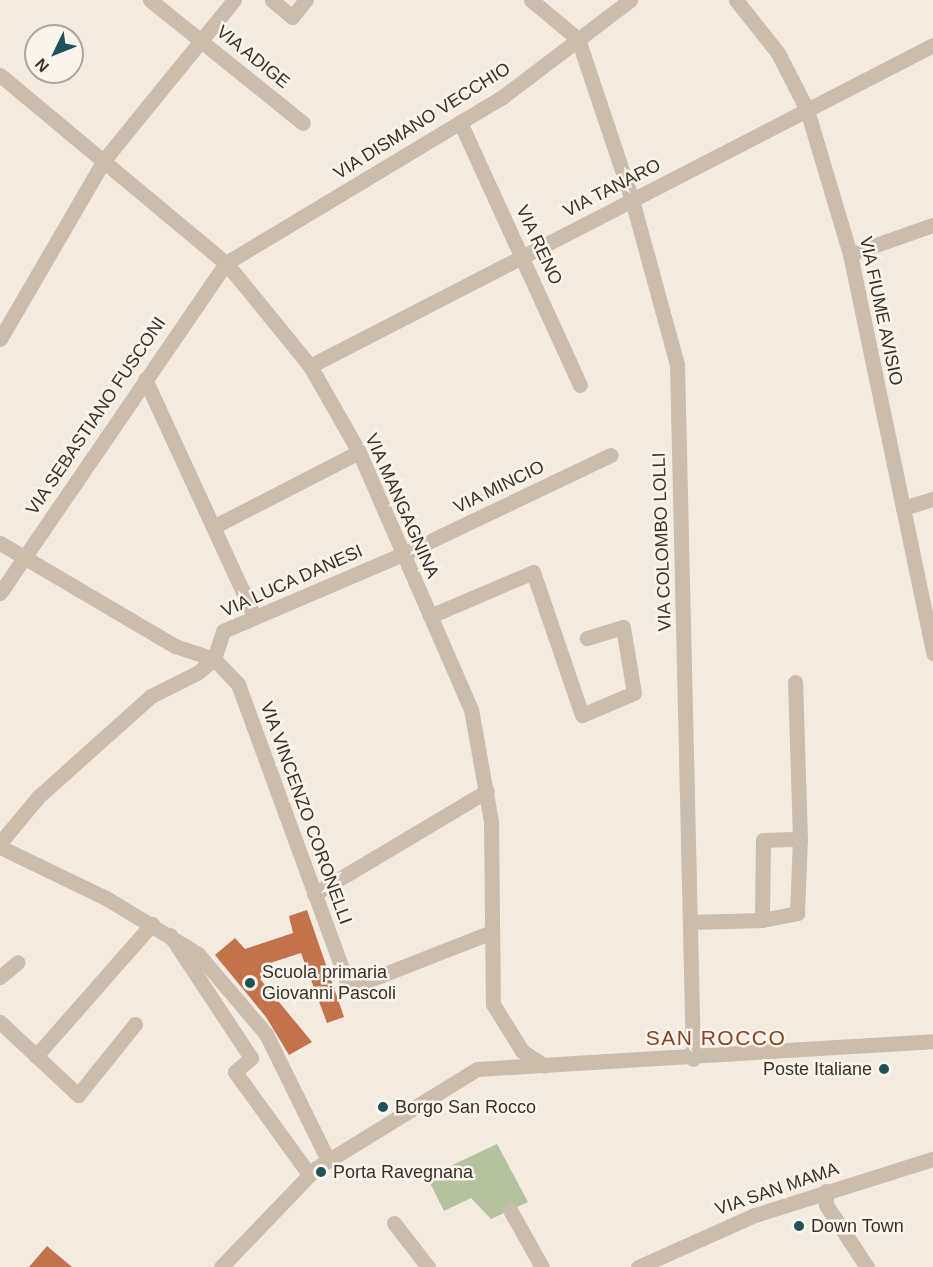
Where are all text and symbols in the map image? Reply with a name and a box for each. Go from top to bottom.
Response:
street label: VIA ADIGE [211,20,295,94]
north arrow [24,24,84,84]
text: N [32,55,52,75]
street label: VIA DISMANO VECCHIO [329,58,515,184]
street label: VIA TANARO [559,154,665,222]
street label: VIA RENO [511,201,567,289]
street label: VIA FIUME AVISIO [854,234,908,388]
street label: VIA SEBASTIANO FUSCONI [21,313,171,519]
street label: VIA MANGAGNINA [360,430,444,582]
street label: VIA COLOMBO LOLLI [648,452,676,632]
street label: VIA MINCIO [450,456,548,518]
street label: VIA LUCA DANESI [217,540,367,622]
street label: VIA VINCENZO CORONELLI [255,698,357,928]
place label: Scuola primaria Giovanni Pascoli [262,962,396,1004]
marker: Scuola primaria Giovanni Pascoli [243,976,257,990]
district label: SAN ROCCO [646,1025,786,1051]
place label: Poste Italiane [763,1058,872,1080]
marker: Poste Italiane [877,1062,891,1076]
place label: Borgo San Rocco [395,1096,536,1118]
marker: Borgo San Rocco [376,1100,390,1114]
street label: VIA SAN MAMA [712,1158,842,1220]
place label: Porta Ravegnana [333,1161,473,1183]
marker: Porta Ravegnana [314,1165,328,1179]
place label: Down Town [811,1215,904,1237]
marker: Down Town [792,1219,806,1233]

